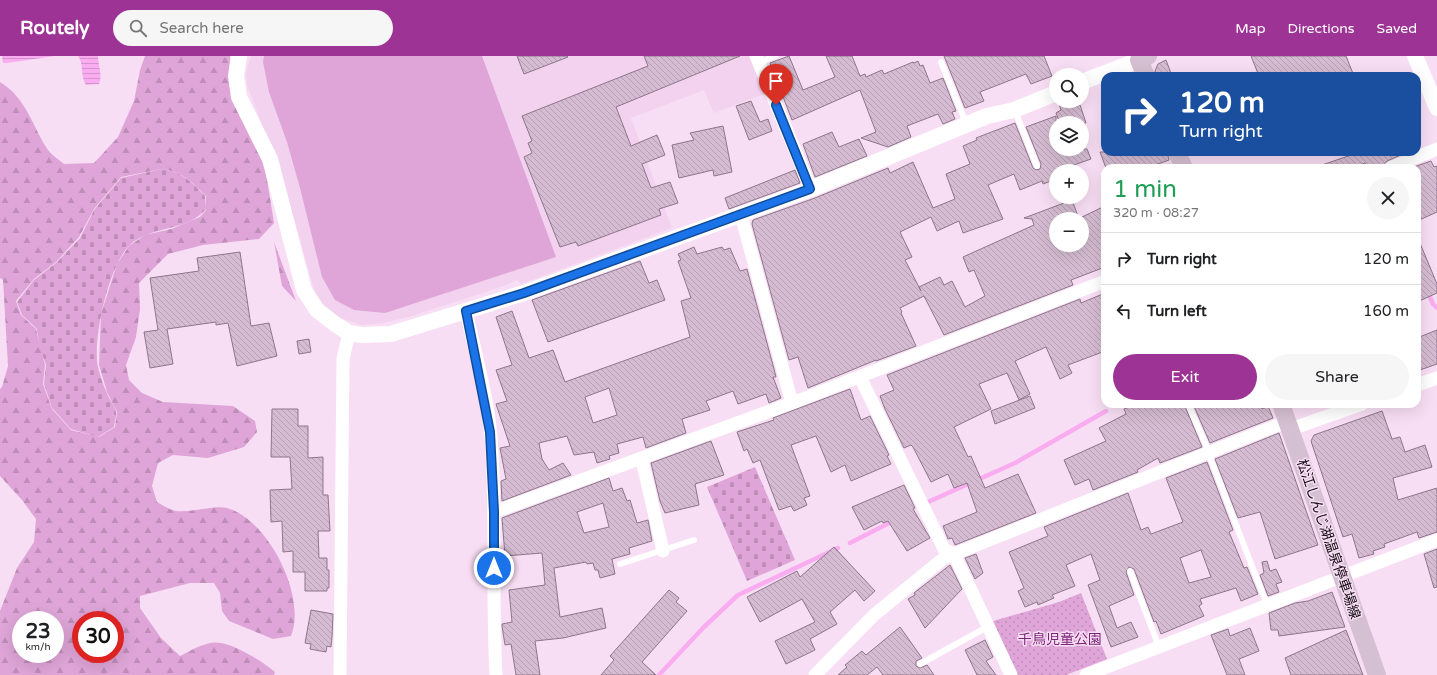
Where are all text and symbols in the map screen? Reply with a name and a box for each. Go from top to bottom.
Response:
search box [113,10,393,46]
text: Routely [20,17,89,39]
icon: search [127,17,149,39]
text: Search here [159,19,244,37]
text: Map [1235,20,1266,37]
text: Directions [1288,20,1355,37]
text: Saved [1377,20,1417,37]
pin [759,64,793,105]
map controls [1049,68,1089,252]
button: search [1049,68,1089,108]
icon: arrive [765,70,787,92]
text: 120 m [1179,86,1265,120]
icon: right [1113,88,1165,140]
button: layers [1049,116,1089,156]
text: Turn right [1179,120,1263,142]
button: + [1049,164,1089,204]
text: 1 min [1113,175,1177,204]
button: close [1367,177,1409,219]
text: 320 m · 08:27 [1113,205,1199,221]
button: − [1049,212,1089,252]
icon: right [1113,248,1135,270]
text: Turn right [1147,250,1217,268]
text: 120 m [1363,250,1409,268]
icon: left [1113,300,1135,322]
text: Turn left [1147,302,1207,320]
text: 160 m [1363,302,1409,320]
button: Exit [1113,354,1257,400]
button: Share [1265,354,1409,400]
street label: 松江しんじ湖温泉停車場線 [1293,457,1364,621]
position arrow [473,547,515,589]
speed limit sign: 30 [72,611,124,663]
text: 23 [25,620,51,644]
park label: 千鳥児童公園 [1018,631,1102,648]
text: km/h [25,641,51,653]

